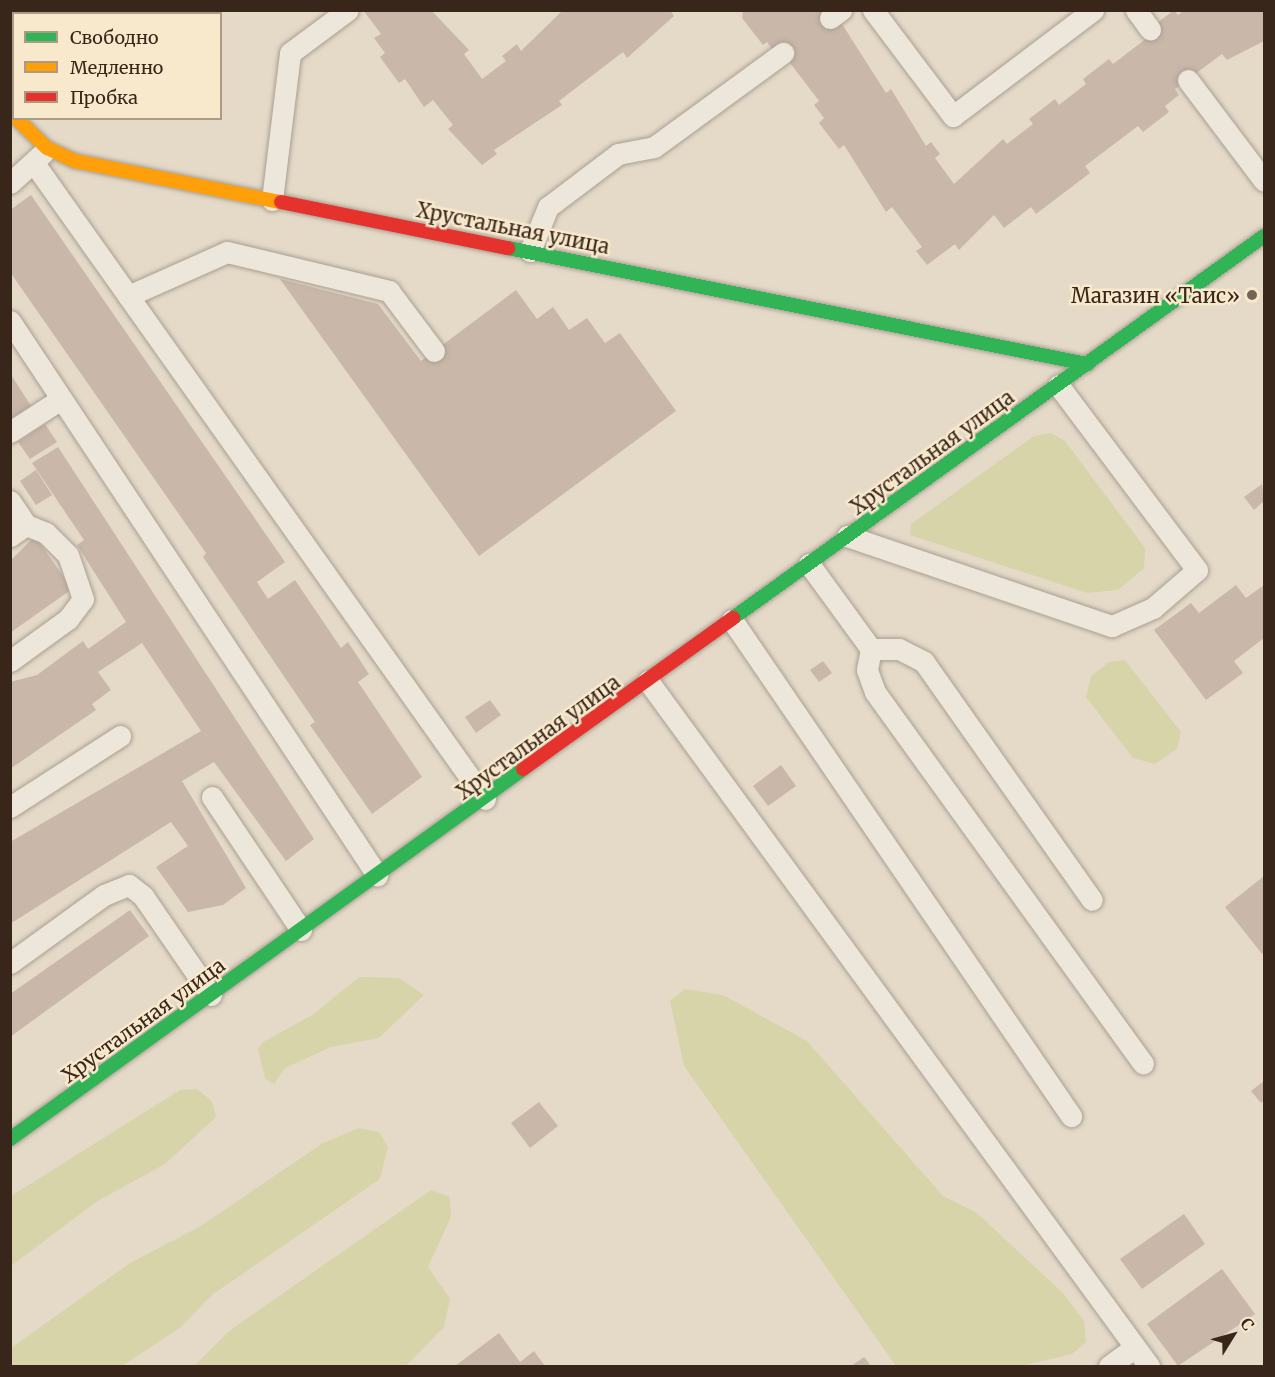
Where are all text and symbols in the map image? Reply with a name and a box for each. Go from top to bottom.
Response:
legend [12,12,222,120]
text: Свободно [70,26,158,49]
text: Медленно [70,56,163,79]
text: Пробка [70,86,138,109]
street label: Хрустальная улица [415,198,611,258]
place label: Магазин «Таис» [1071,283,1240,307]
marker: Магазин «Таис» [1245,288,1259,302]
street label: Хрустальная улица [846,385,1018,519]
street label: Хрустальная улица [452,670,624,804]
street label: Хрустальная улица [57,953,229,1087]
north arrow [1203,1305,1263,1365]
text: С [1236,1314,1259,1334]

